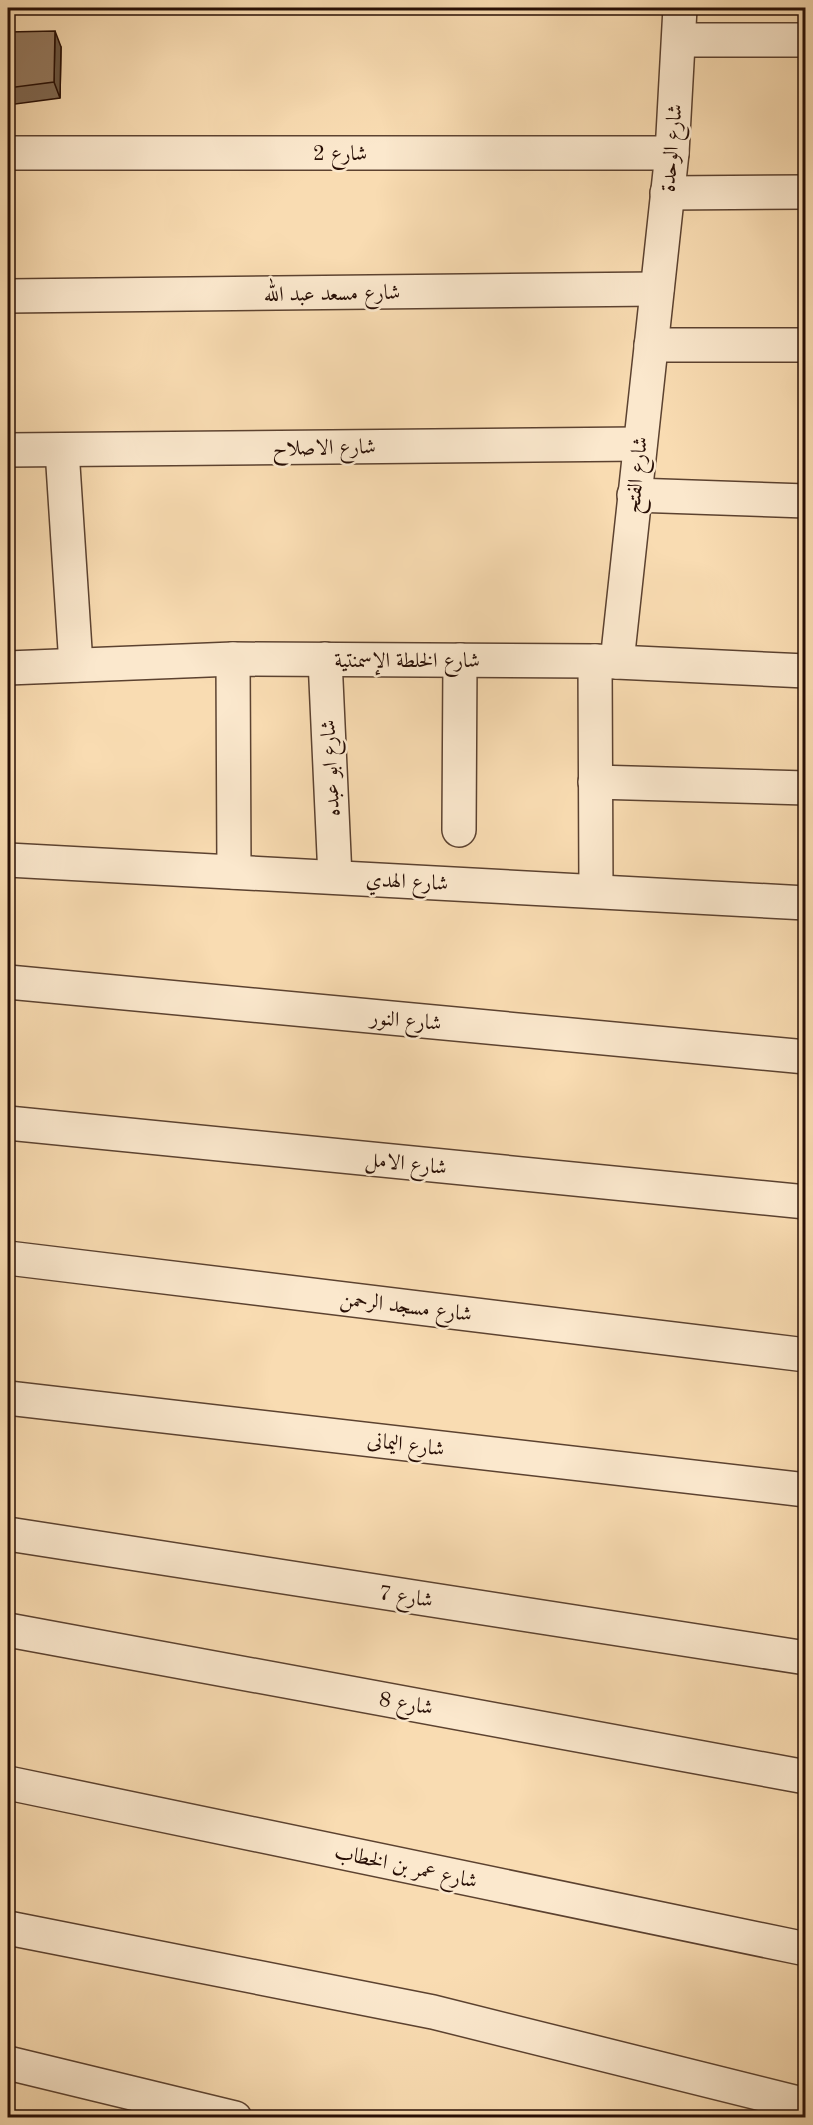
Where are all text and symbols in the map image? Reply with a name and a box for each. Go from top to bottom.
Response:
street label: شارع الوحدة [658,103,693,193]
street label: شارع 2 [313,144,367,171]
street label: شارع مسعد عبد الله [263,275,401,312]
street label: شارع الفتح [623,436,659,515]
street label: شارع الاصلاح [272,437,376,467]
street label: شارع الخلطة الإسمنتية [334,651,480,678]
street label: شارع ابو عبده [318,719,351,817]
street label: شارع الهدي [365,870,449,901]
street label: شارع النور [367,1008,442,1041]
street label: شارع الامل [363,1150,448,1185]
street label: شارع مسجد الرحمن [338,1288,473,1332]
street label: شارع اليمانى [365,1430,446,1467]
street label: شارع 7 [376,1583,434,1618]
street label: شارع 8 [376,1689,434,1725]
street label: شارع عمر بن الخطاب [331,1842,479,1899]

